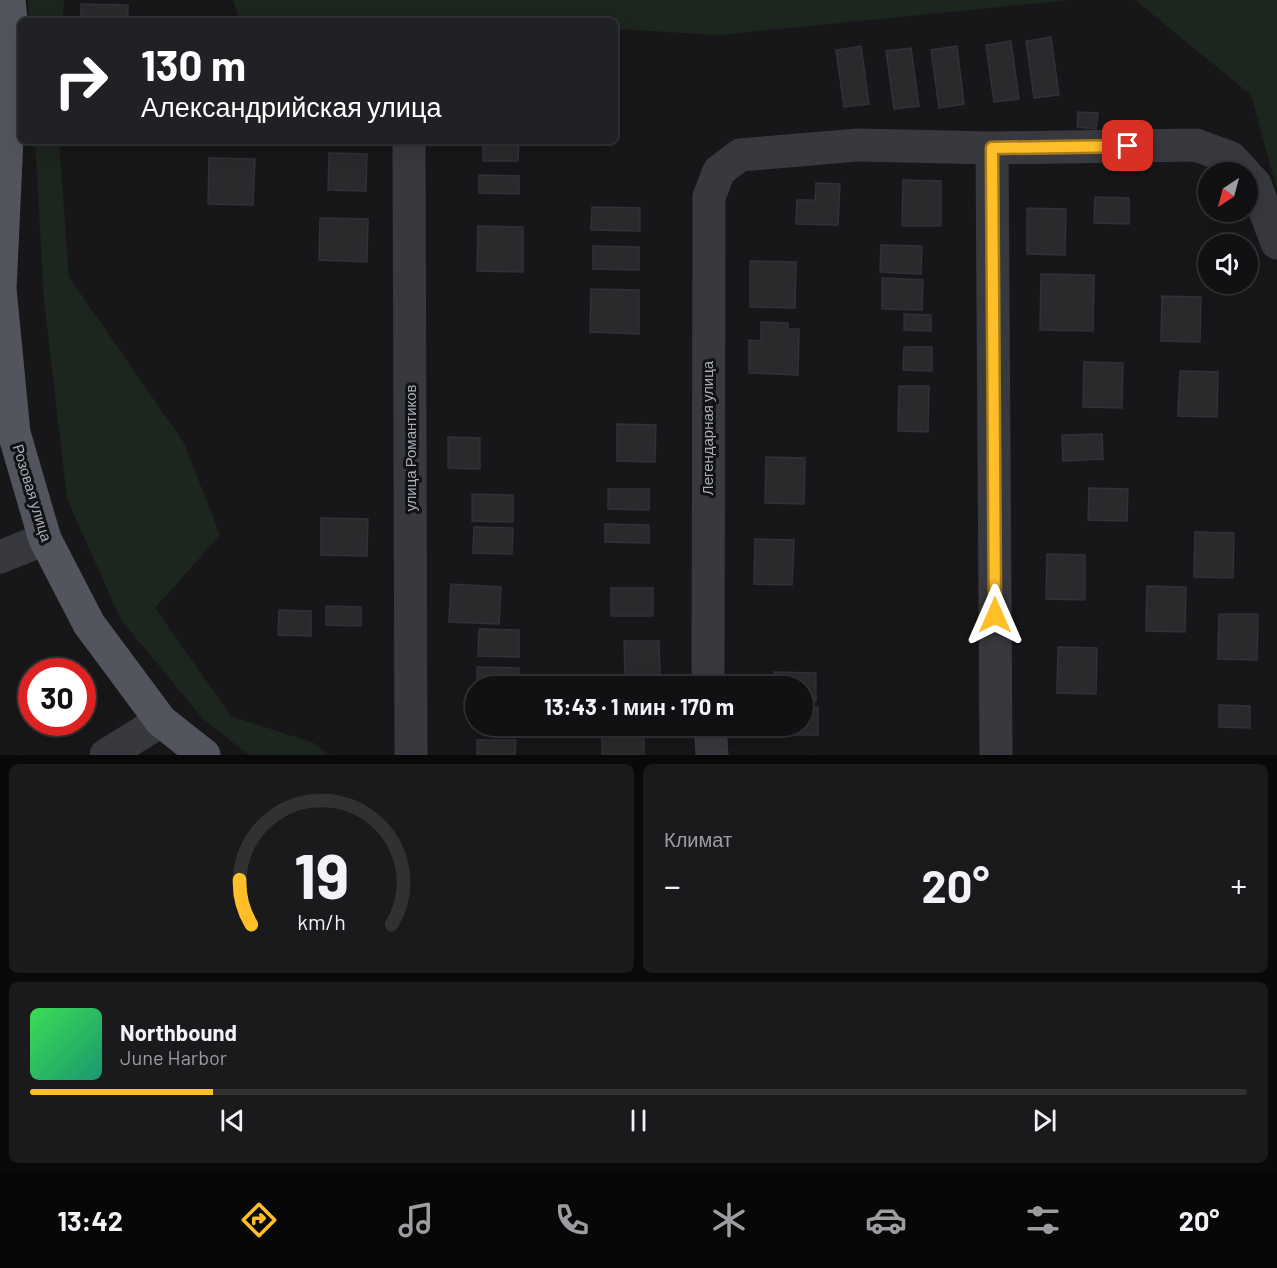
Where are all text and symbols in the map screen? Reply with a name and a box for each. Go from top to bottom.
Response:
text: 130 m [141,39,246,89]
icon: right [42,42,120,120]
text: Александрийская улица [141,90,441,122]
pin [1102,120,1153,171]
icon: arrive [1111,129,1144,162]
north arrow [1198,162,1258,222]
map controls [1198,162,1258,294]
button: sound [1198,234,1258,294]
street label: Легендарная улица [698,360,716,495]
street label: улица Романтиков [401,384,419,512]
street label: Розовая улица [10,442,57,544]
position arrow [963,583,1027,647]
speed limit sign: 30 [18,658,96,736]
text: 13:43 · 1 мин · 170 m [544,693,734,719]
text: Климат [664,827,732,851]
text: 19 [294,837,349,911]
text: 20° [922,858,989,912]
text: − [664,865,681,905]
text: + [1231,865,1247,905]
text: km/h [297,910,346,935]
text: Northbound [120,1019,237,1045]
text: June Harbor [120,1045,227,1069]
icon: previous [216,1104,249,1137]
icon: pause [622,1104,655,1137]
icon: next [1028,1104,1061,1137]
icon: directions [238,1199,280,1241]
icon: music [395,1199,437,1241]
icon: phone [551,1199,593,1241]
icon: climate [708,1199,750,1241]
icon: car [865,1199,907,1241]
icon: filters [1022,1199,1064,1241]
text: 13:42 [57,1204,123,1236]
text: 20° [1179,1204,1220,1236]

